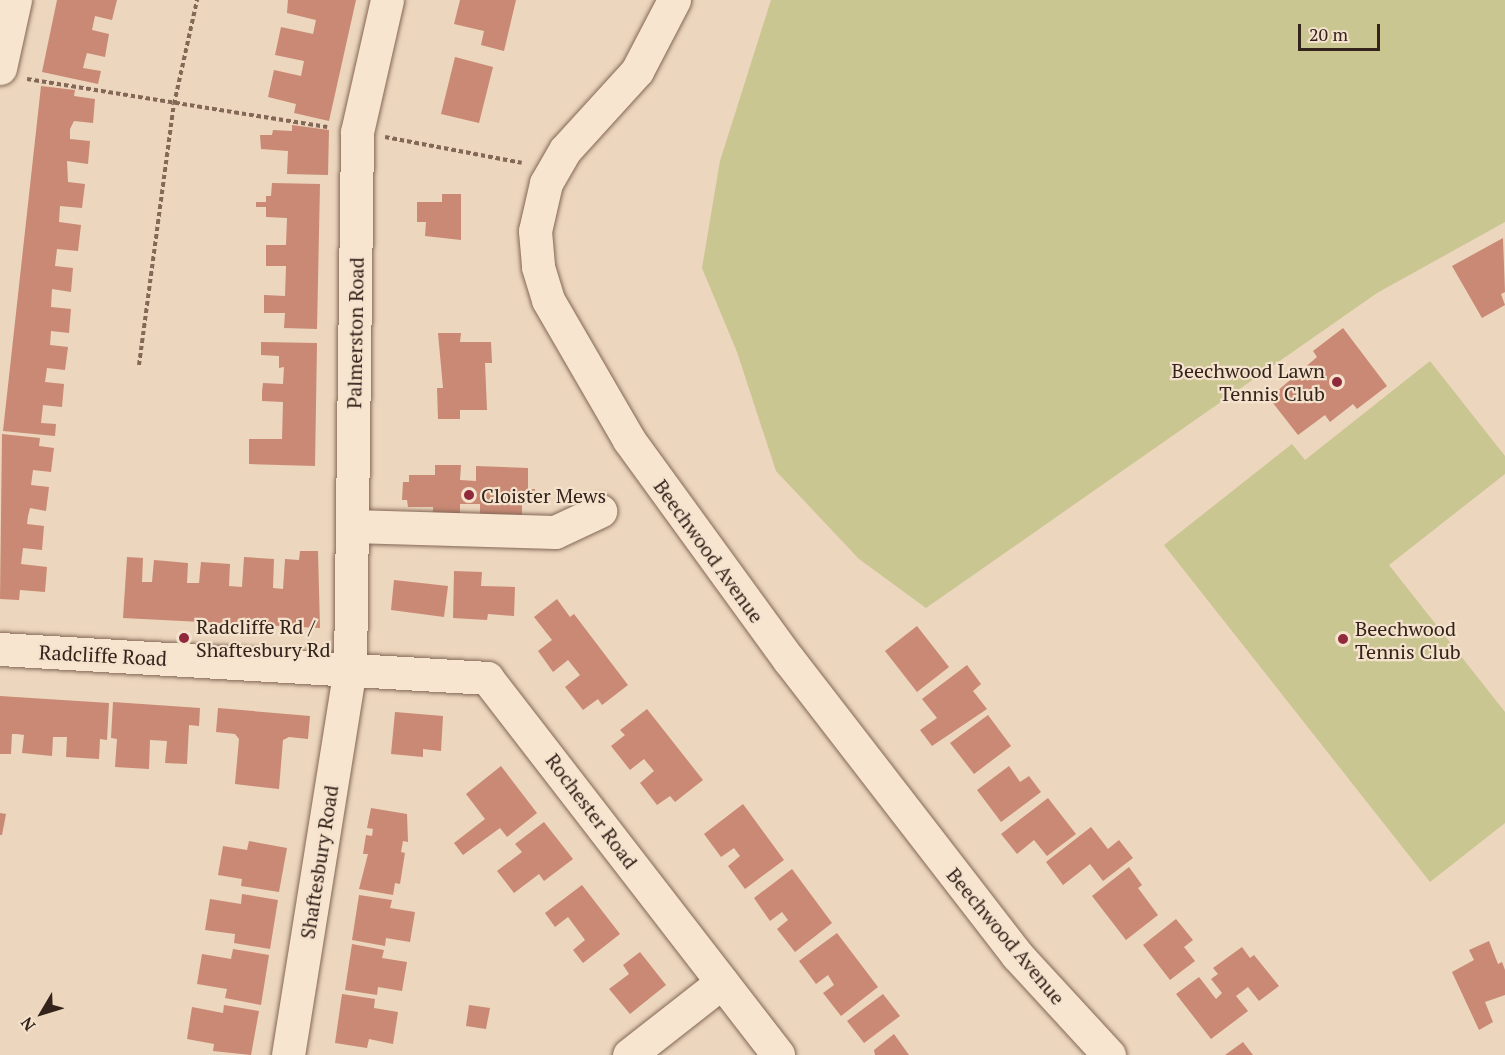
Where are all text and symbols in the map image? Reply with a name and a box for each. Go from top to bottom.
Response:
scale bar [1301,12,1384,50]
text: 20 m [1309,22,1348,46]
street label: Palmerston Road [342,257,368,409]
place label: Beechwood Lawn Tennis Club [1172,358,1325,405]
marker: Beechwood Lawn Tennis Club [1330,375,1344,389]
street label: Beechwood Avenue [649,475,769,627]
place label: Cloister Mews [481,483,606,507]
marker: Cloister Mews [462,488,476,502]
place label: Radcliffe Rd / Shaftesbury Rd [196,614,331,661]
place label: Beechwood Tennis Club [1355,616,1461,663]
marker: Radcliffe Rd / Shaftesbury Rd [177,631,191,645]
marker: Beechwood Tennis Club [1336,632,1350,646]
street label: Radcliffe Road [38,640,168,670]
street label: Rochester Road [541,749,643,873]
street label: Shaftesbury Road [295,783,343,941]
street label: Beechwood Avenue [942,863,1070,1009]
north arrow [12,983,72,1043]
text: N [15,1013,40,1036]

